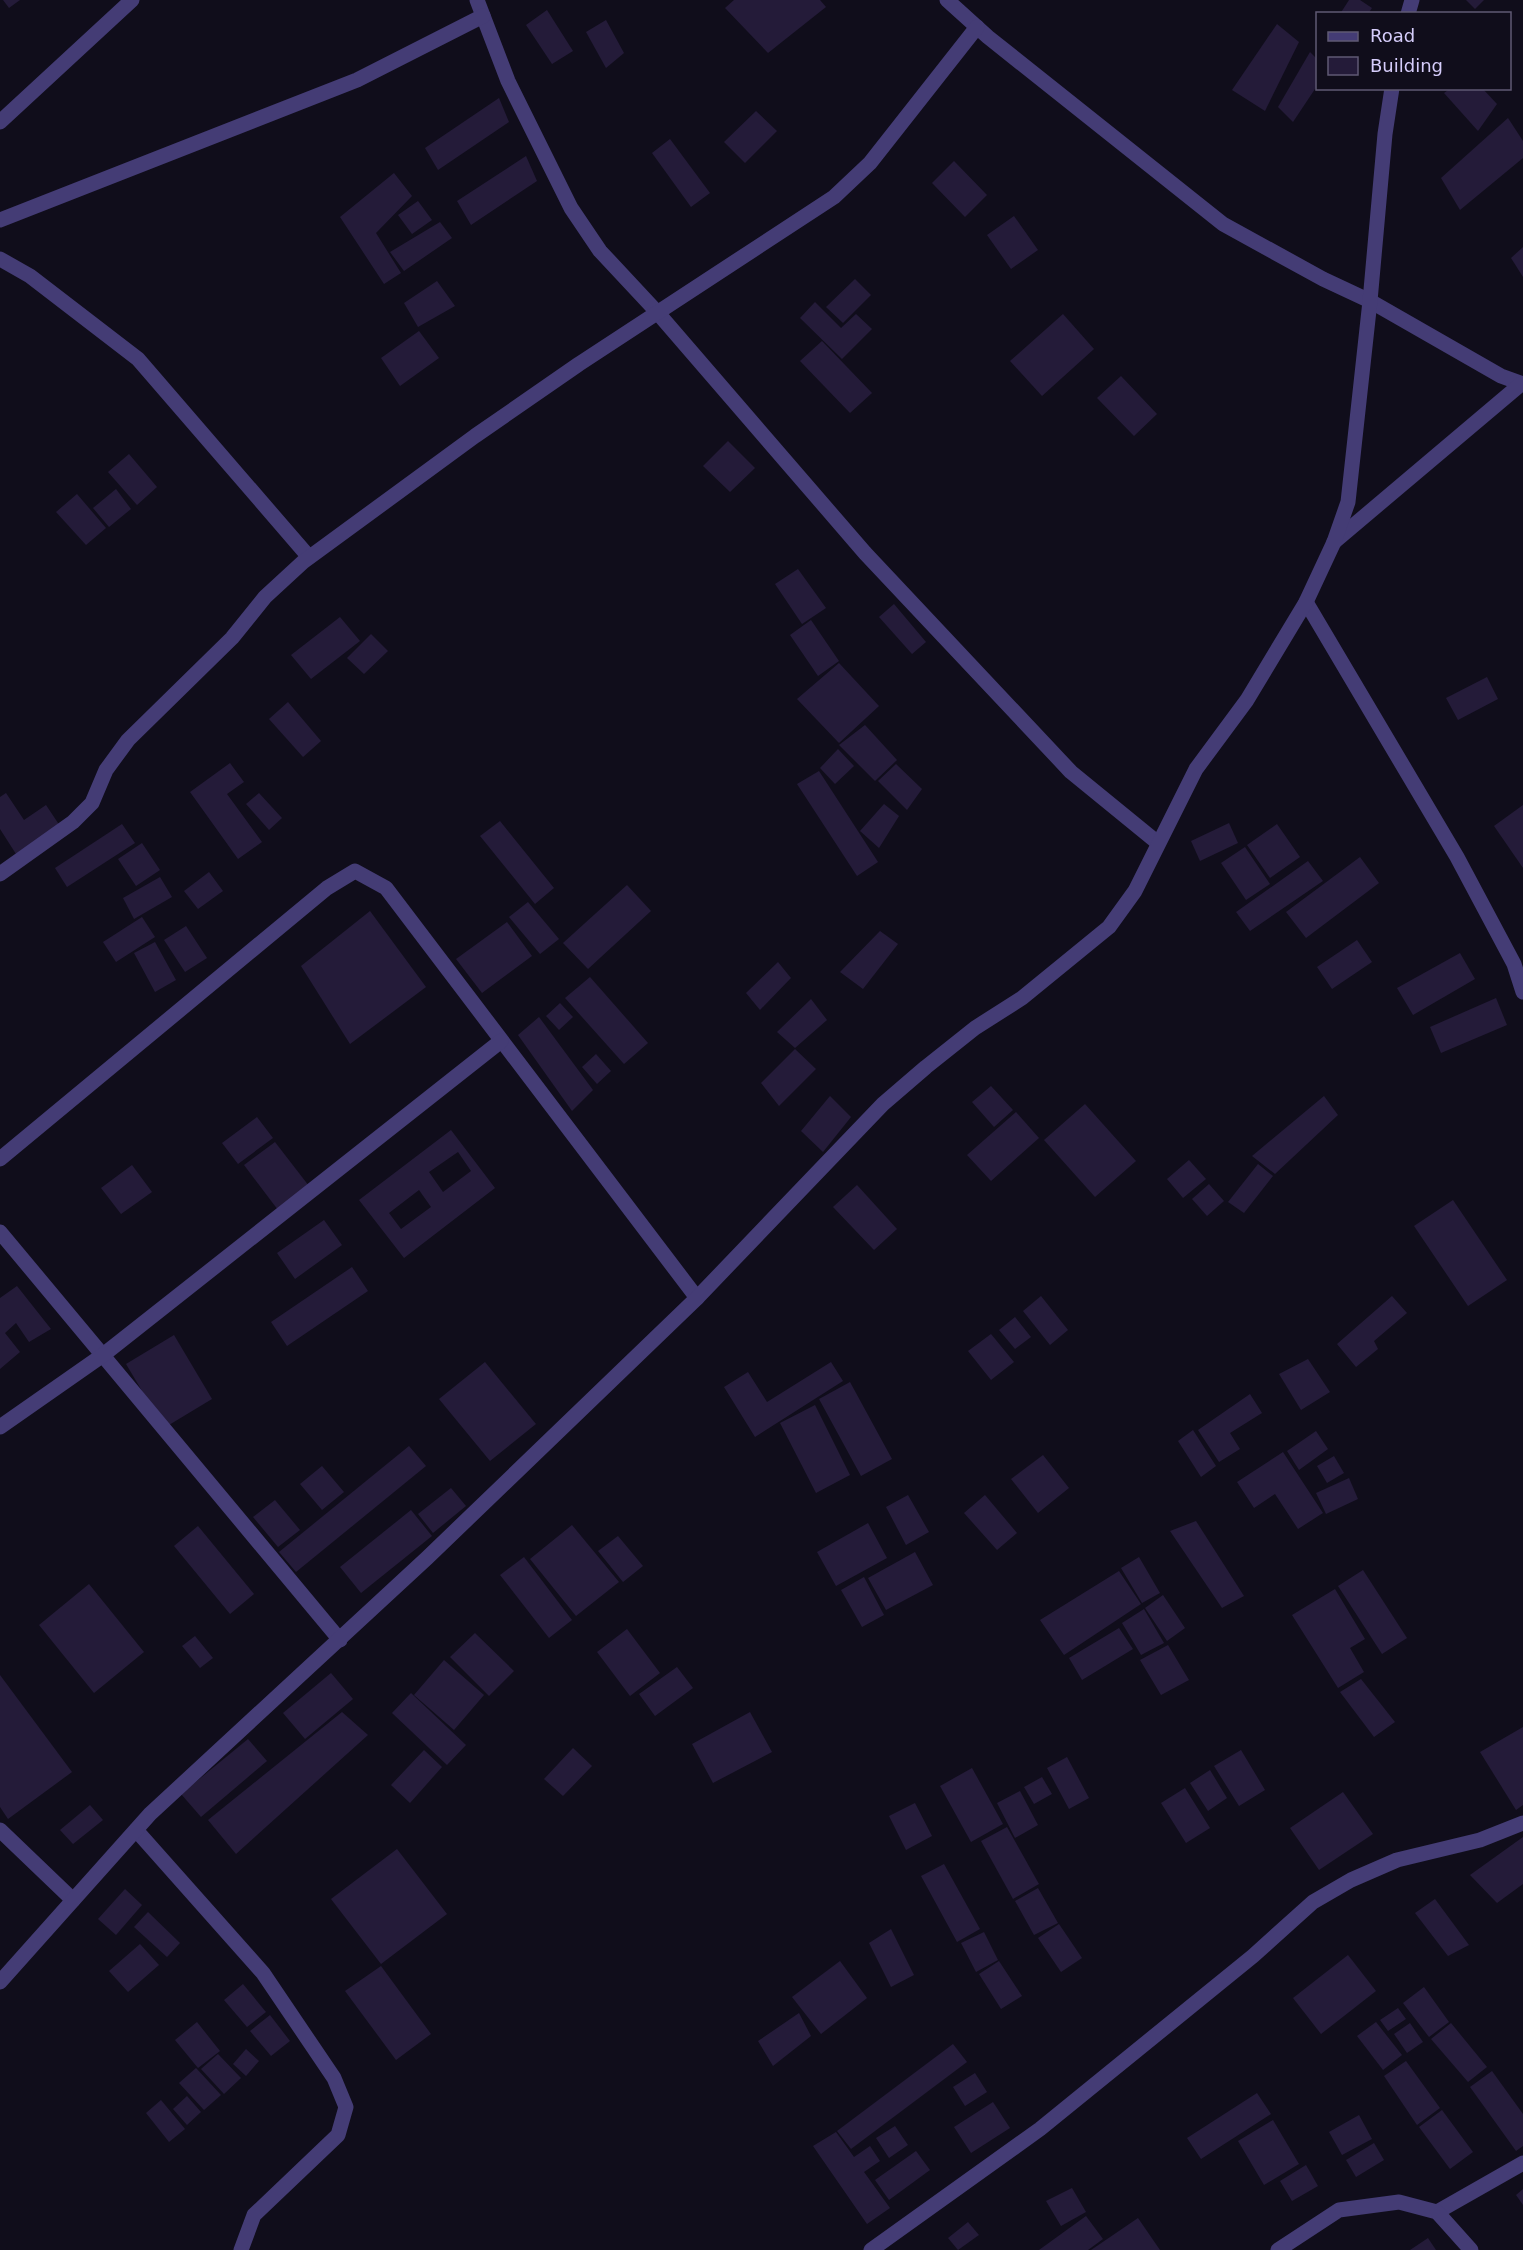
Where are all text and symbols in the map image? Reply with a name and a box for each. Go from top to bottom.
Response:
legend [1316,12,1511,90]
text: Road [1370,25,1415,46]
text: Building [1370,55,1443,76]

